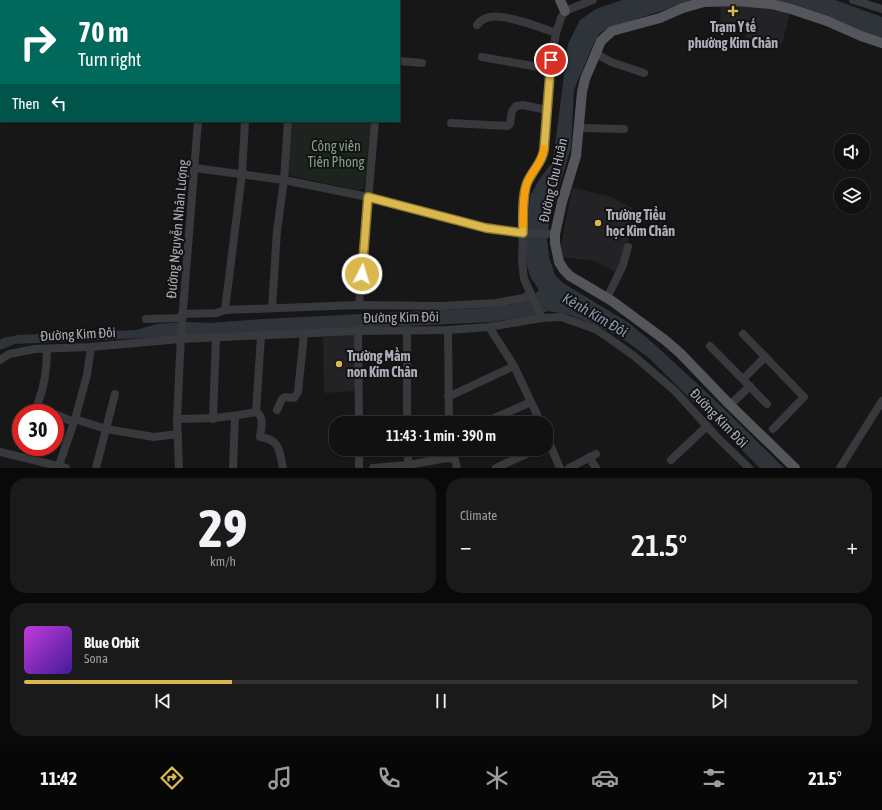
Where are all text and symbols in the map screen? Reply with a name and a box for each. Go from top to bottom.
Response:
marker: Trạm Y tế phường Kim Chân [727,5,739,17]
icon: right [12,16,64,68]
text: 70 m [78,16,128,48]
place label: Trạm Y tế phường Kim Chân [688,18,778,51]
pin [534,43,568,77]
text: Turn right [78,49,141,70]
icon: arrive [540,49,562,71]
icon: left [48,92,70,114]
text: Then [12,95,40,112]
map controls [834,134,870,214]
button: sound [834,134,870,170]
street label: Đường Chu Huân [536,136,570,224]
park label: Công viên Tiên Phong [307,138,365,170]
street label: Đường Nguyễn Nhân Lượng [163,159,191,299]
button: layers [834,178,870,214]
place label: Trường Tiểu học Kim Chân [606,206,675,239]
marker: Trường Tiểu học Kim Chân [593,218,603,228]
position arrow [341,253,383,295]
water label: Kênh Kim Đôi [560,289,631,340]
street label: Đường Kim Đôi [363,308,439,326]
street label: Đường Kim Đôi [40,324,116,344]
place label: Trường Mầm non Kim Chân [347,347,418,380]
marker: Trường Mầm non Kim Chân [334,359,344,369]
street label: Đường Kim Đôi [687,385,751,451]
speed limit sign: 30 [12,404,64,456]
text: 11:43 · 1 min · 390 m [386,427,496,444]
text: 29 [199,498,247,558]
text: Climate [460,508,497,523]
text: 21.5° [631,528,687,562]
text: − [460,533,471,559]
text: + [847,533,858,559]
text: km/h [210,554,236,569]
text: Blue Orbit [84,634,139,651]
text: Sona [84,651,108,666]
icon: previous [152,690,174,712]
icon: pause [430,690,452,712]
icon: next [708,690,730,712]
icon: directions [158,764,186,792]
icon: music [266,764,294,792]
icon: phone [375,764,403,792]
icon: climate [483,764,511,792]
icon: car [591,764,619,792]
icon: filters [700,764,728,792]
text: 11:42 [40,768,77,789]
text: 21.5° [808,768,842,789]

